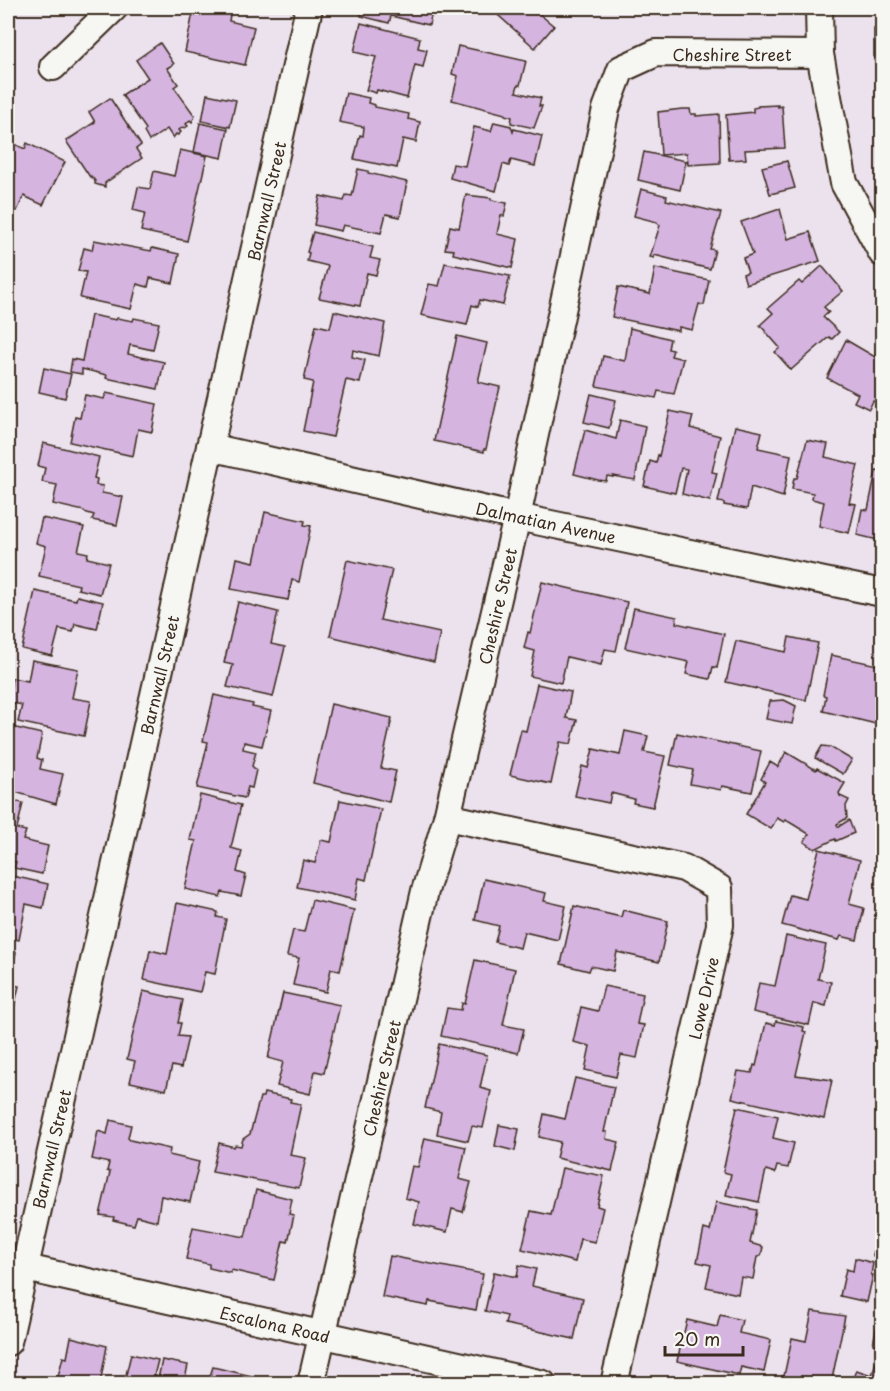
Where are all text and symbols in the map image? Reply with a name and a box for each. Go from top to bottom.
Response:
street label: Cheshire Street [673,42,792,66]
street label: Barnwall Street [241,139,291,263]
street label: Dalmatian Avenue [474,495,618,549]
street label: Cheshire Street [472,545,522,667]
street label: Barnwall Street [134,613,184,737]
street label: Lowe Drive [682,954,724,1042]
street label: Cheshire Street [356,1017,406,1139]
street label: Barnwall Street [26,1087,76,1211]
street label: Escalona Road [218,1300,332,1348]
scale bar [665,1319,743,1357]
text: 20 m [674,1325,720,1352]

